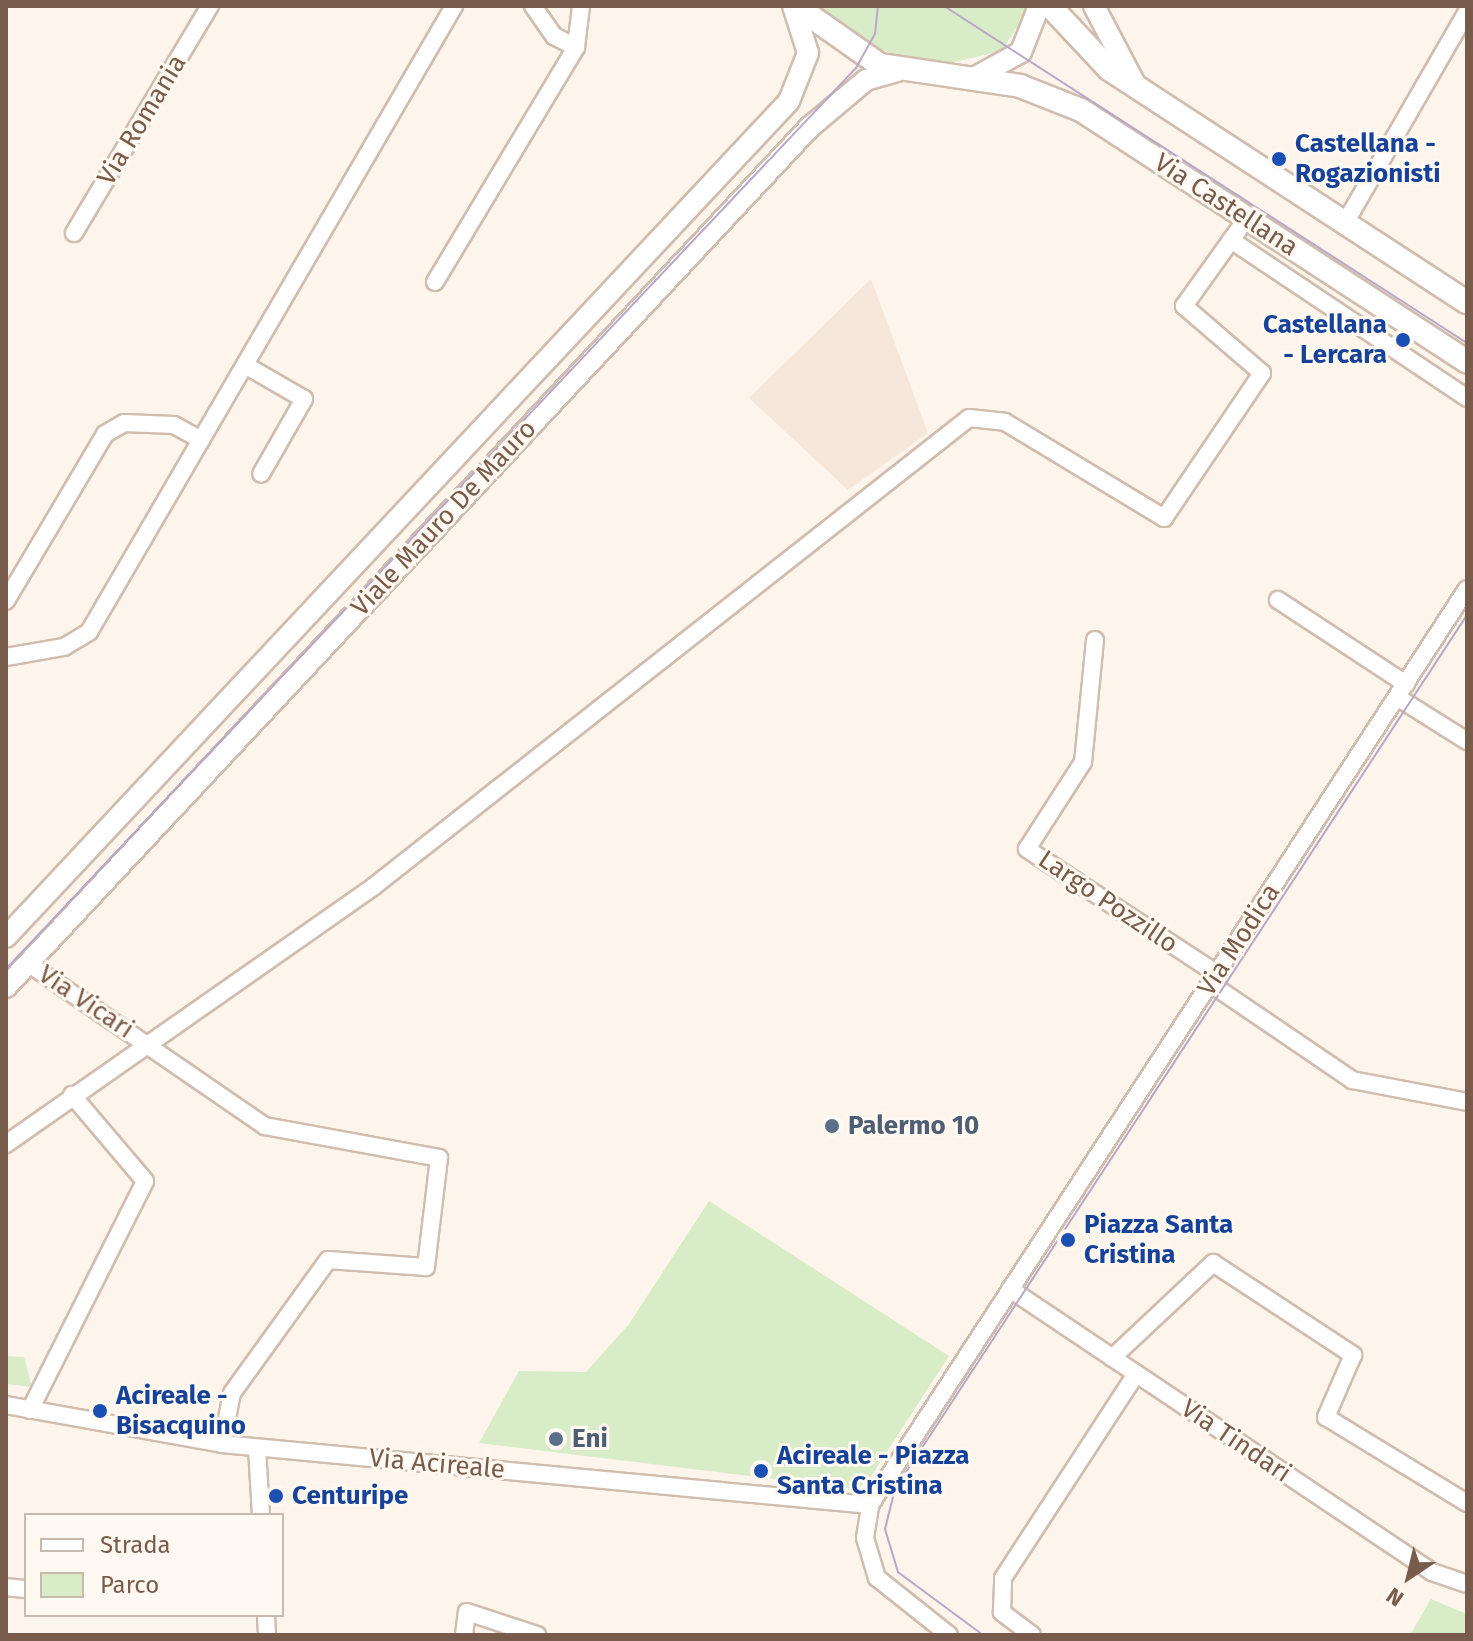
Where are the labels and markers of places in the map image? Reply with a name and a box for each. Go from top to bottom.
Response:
place label: Castellana - Rogazionisti [1295,128,1441,190]
marker: Castellana - Rogazionisti [1270,150,1288,168]
place label: Castellana - Lercara [1263,309,1387,370]
marker: Castellana - Lercara [1394,331,1412,349]
place label: Palermo 10 [848,1110,979,1142]
marker: Palermo 10 [823,1117,841,1135]
place label: Piazza Santa Cristina [1084,1209,1233,1270]
marker: Piazza Santa Cristina [1059,1231,1077,1249]
place label: Acireale - Bisacquino [116,1380,246,1442]
marker: Acireale - Bisacquino [91,1402,109,1420]
place label: Eni [572,1423,608,1455]
marker: Eni [547,1430,565,1448]
place label: Acireale - Piazza Santa Cristina [777,1440,970,1502]
marker: Acireale - Piazza Santa Cristina [752,1462,770,1480]
place label: Centuripe [292,1480,408,1512]
marker: Centuripe [267,1487,285,1505]

